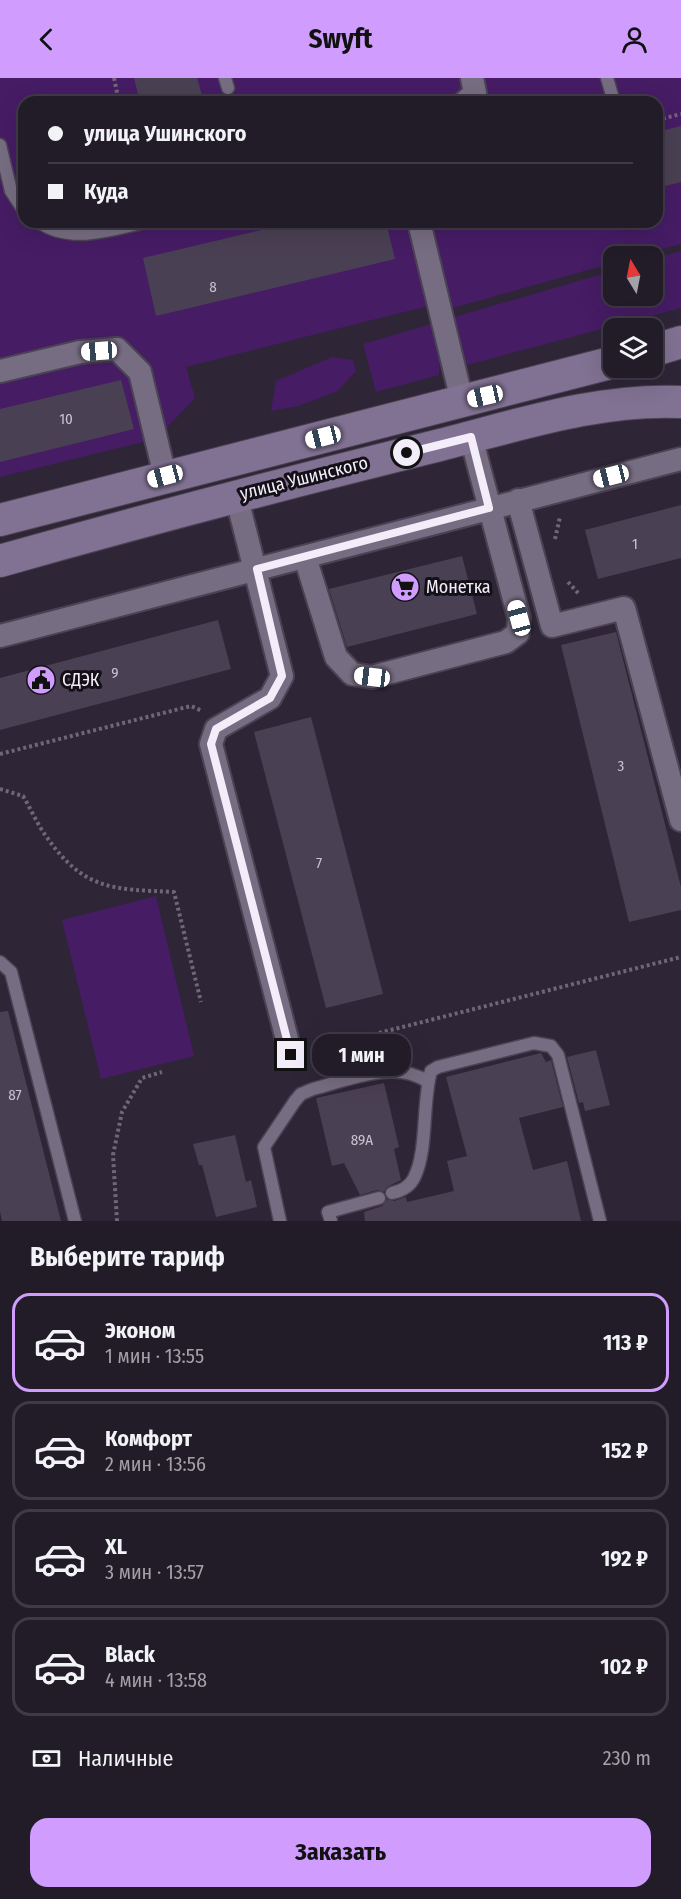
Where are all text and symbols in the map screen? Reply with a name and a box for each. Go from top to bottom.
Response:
icon: back [30,23,63,56]
text: Swyft [309,23,372,55]
icon: person [618,23,651,56]
text: улица Ушинского [84,120,246,147]
text: Куда [84,178,128,205]
north arrow [603,246,663,306]
map controls [603,246,663,378]
house number: 8 [209,278,217,296]
button: layers [603,318,663,378]
car [80,341,118,361]
car [465,383,505,409]
house number: 10 [59,410,73,428]
car [303,424,343,450]
route start [393,439,420,466]
street label: улица Ушинского [238,451,370,505]
car [145,463,185,489]
car [591,463,631,489]
house number: 1 [632,535,638,553]
supermarket icon: Монетка [389,571,421,603]
place label: Монетка [426,576,491,598]
car [506,598,532,638]
public building icon: СДЭК [25,664,57,696]
house number: 9 [111,664,119,682]
car [353,666,391,688]
place label: СДЭК [62,669,100,691]
house number: 3 [618,757,625,775]
house number: 7 [316,854,322,872]
callout: 1 мин [312,1034,411,1076]
route end [277,1041,304,1068]
text: 1 мин [338,1043,385,1067]
house number: 87 [8,1086,22,1104]
house number: 89А [351,1131,373,1149]
text: Выберите тариф [30,1241,225,1273]
icon: car [33,1316,87,1370]
text: Эконом [105,1317,175,1344]
text: 113 ₽ [603,1329,648,1356]
text: 1 мин · 13:55 [105,1344,204,1368]
icon: car [33,1424,87,1478]
text: Комфорт [105,1425,192,1452]
text: 152 ₽ [601,1437,648,1464]
text: 2 мин · 13:56 [105,1452,206,1476]
icon: car [33,1532,87,1586]
text: XL [105,1533,127,1560]
text: 192 ₽ [601,1545,648,1572]
text: 3 мин · 13:57 [105,1560,204,1584]
icon: car [33,1640,87,1694]
text: Black [105,1641,155,1668]
text: 102 ₽ [600,1653,648,1680]
text: 4 мин · 13:58 [105,1668,207,1692]
icon: cash [30,1742,63,1775]
text: Наличные [78,1745,173,1772]
text: 230 m [603,1746,651,1770]
button: Заказать [30,1818,651,1887]

